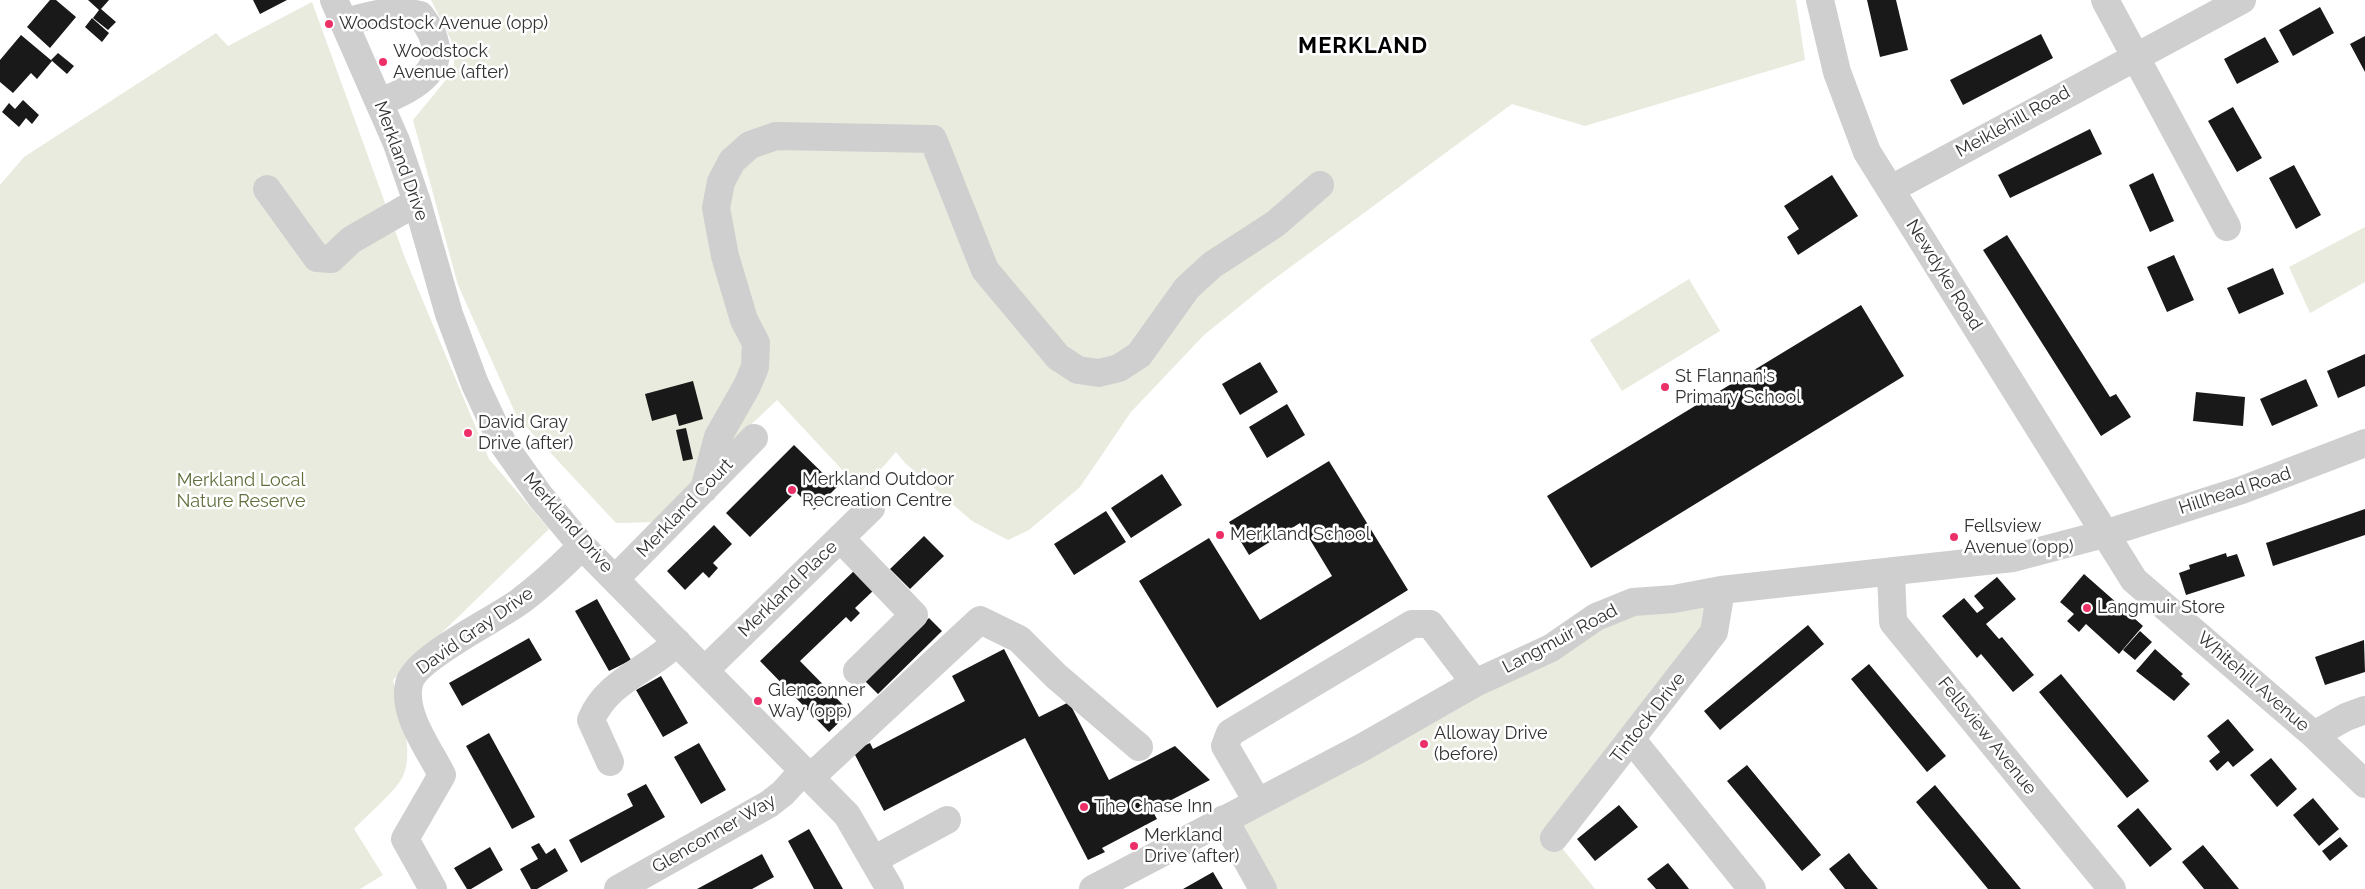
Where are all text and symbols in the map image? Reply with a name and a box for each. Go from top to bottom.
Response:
place label: Woodstock Avenue (opp) [339,13,548,35]
marker: Woodstock Avenue (opp) [323,18,335,30]
district label: MERKLAND [1297,33,1429,59]
place label: Woodstock Avenue (after) [393,41,509,84]
marker: Woodstock Avenue (after) [377,56,389,68]
street label: Meiklehill Road [1952,82,2074,162]
street label: Merkland Drive [369,98,433,224]
street label: Newdyke Road [1901,216,1987,334]
place label: St Flannan's Primary School [1675,366,1801,408]
marker: St Flannan's Primary School [1659,381,1671,393]
place label: David Gray Drive (after) [478,412,573,454]
marker: David Gray Drive (after) [462,427,474,439]
street label: Merkland Court [632,454,738,562]
street label: Hillhead Road [2176,463,2294,519]
street label: Merkland Drive [519,468,617,578]
place label: Merkland Outdoor Recreation Centre [802,469,954,512]
park label: Merkland Local Nature Reserve [177,470,305,512]
marker: Merkland Outdoor Recreation Centre [786,484,798,496]
place label: Fellsview Avenue (opp) [1964,516,2074,558]
place label: Merkland School [1230,524,1371,546]
marker: Merkland School [1214,529,1226,541]
marker: Fellsview Avenue (opp) [1948,531,1960,543]
street label: Merkland Place [734,536,842,642]
street label: David Gray Drive [412,583,538,679]
place label: Langmuir Store [2097,597,2225,619]
street label: Langmuir Road [1499,600,1621,678]
marker: Langmuir Store [2081,602,2093,614]
street label: Whitehill Avenue [2192,627,2314,737]
street label: Tintock Drive [1606,668,1690,768]
street label: Fellsview Avenue [1933,673,2041,799]
place label: Glenconner Way (opp) [768,680,865,722]
marker: Glenconner Way (opp) [752,695,764,707]
place label: Alloway Drive (before) [1434,723,1548,766]
marker: Alloway Drive (before) [1418,738,1430,750]
street label: Glenconner Way [648,790,780,878]
place label: The Chase Inn [1094,796,1213,818]
marker: The Chase Inn [1078,801,1090,813]
place label: Merkland Drive (after) [1144,825,1239,868]
marker: Merkland Drive (after) [1128,840,1140,852]

